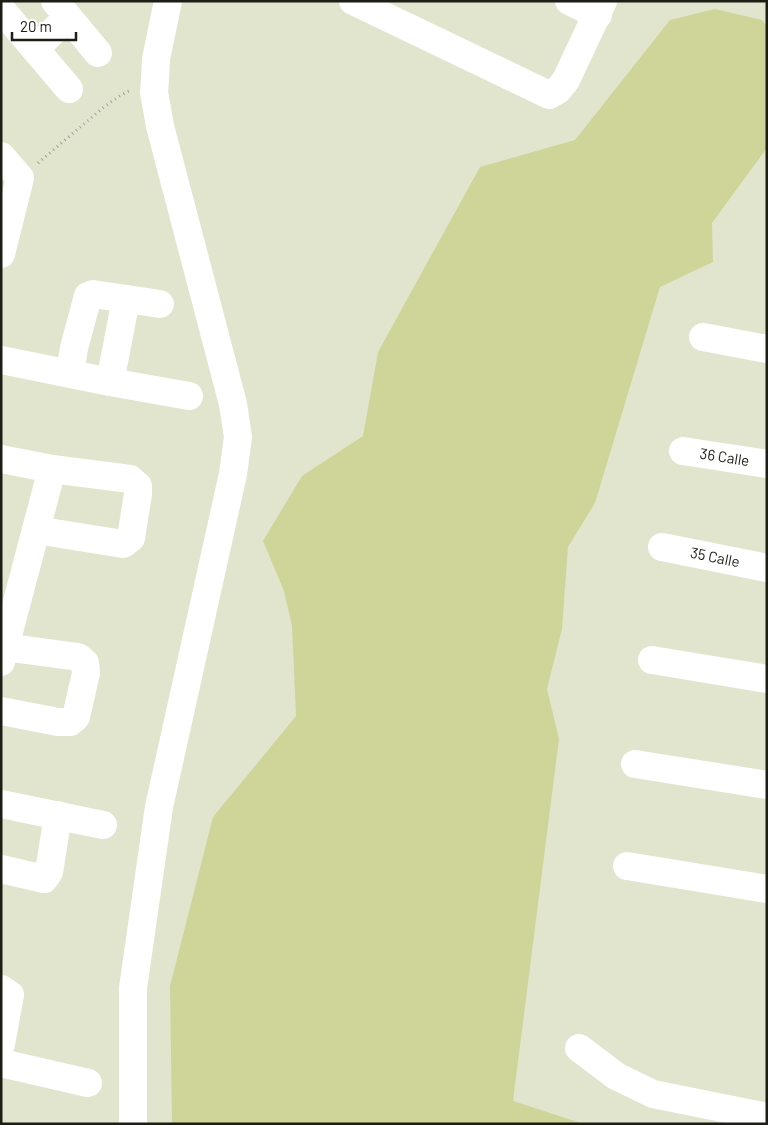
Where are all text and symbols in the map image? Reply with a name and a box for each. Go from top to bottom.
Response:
scale bar [12,10,76,42]
text: 20 m [20,17,52,35]
street label: 36 Calle [699,444,751,469]
street label: 35 Calle [689,543,741,570]

